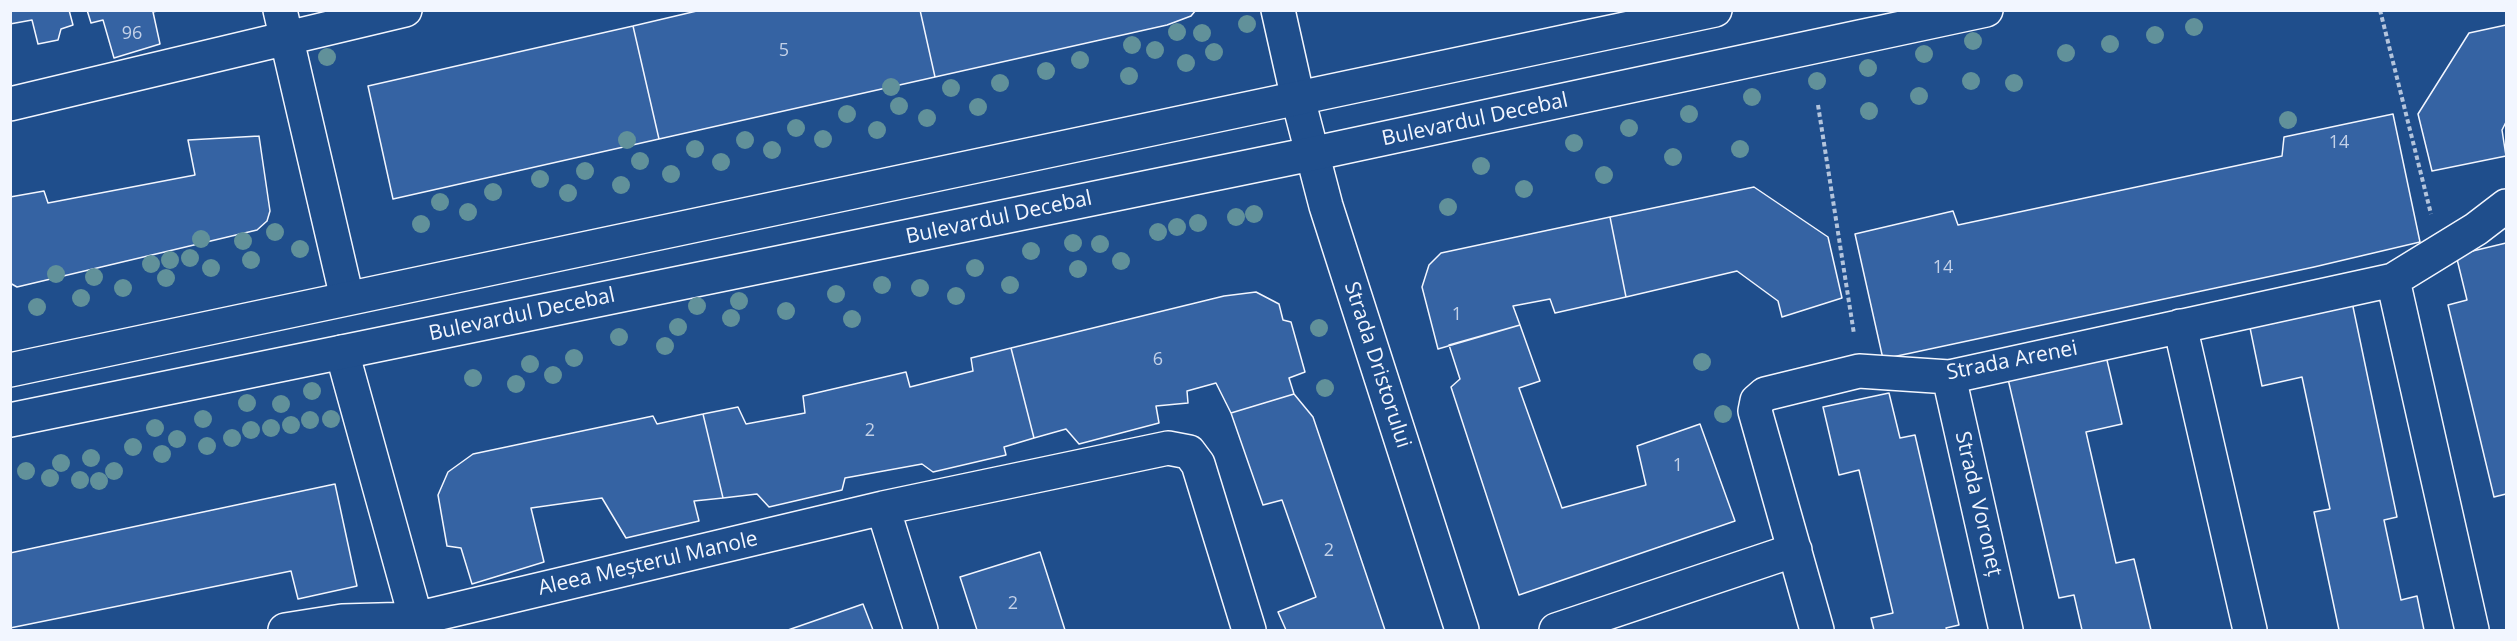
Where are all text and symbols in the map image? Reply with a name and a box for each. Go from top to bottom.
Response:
house number: 96 [122,23,142,45]
house number: 5 [779,40,789,62]
street label: Bulevardul Decebal [1380,88,1570,152]
house number: 14 [2329,132,2349,154]
street label: Bulevardul Decebal [904,186,1094,250]
house number: 14 [1933,257,1953,279]
street label: Strada Dristorului [1338,279,1416,451]
street label: Bulevardul Decebal [427,283,617,347]
house number: 1 [1452,304,1462,326]
street label: Strada Arenei [1944,336,2080,386]
house number: 6 [1153,349,1163,371]
house number: 2 [865,420,875,442]
street label: Strada Voroneț [1949,429,2007,579]
house number: 1 [1673,455,1683,477]
street label: Aleea Meșterul Manole [536,526,760,602]
house number: 2 [1324,540,1334,562]
house number: 2 [1008,593,1018,615]

